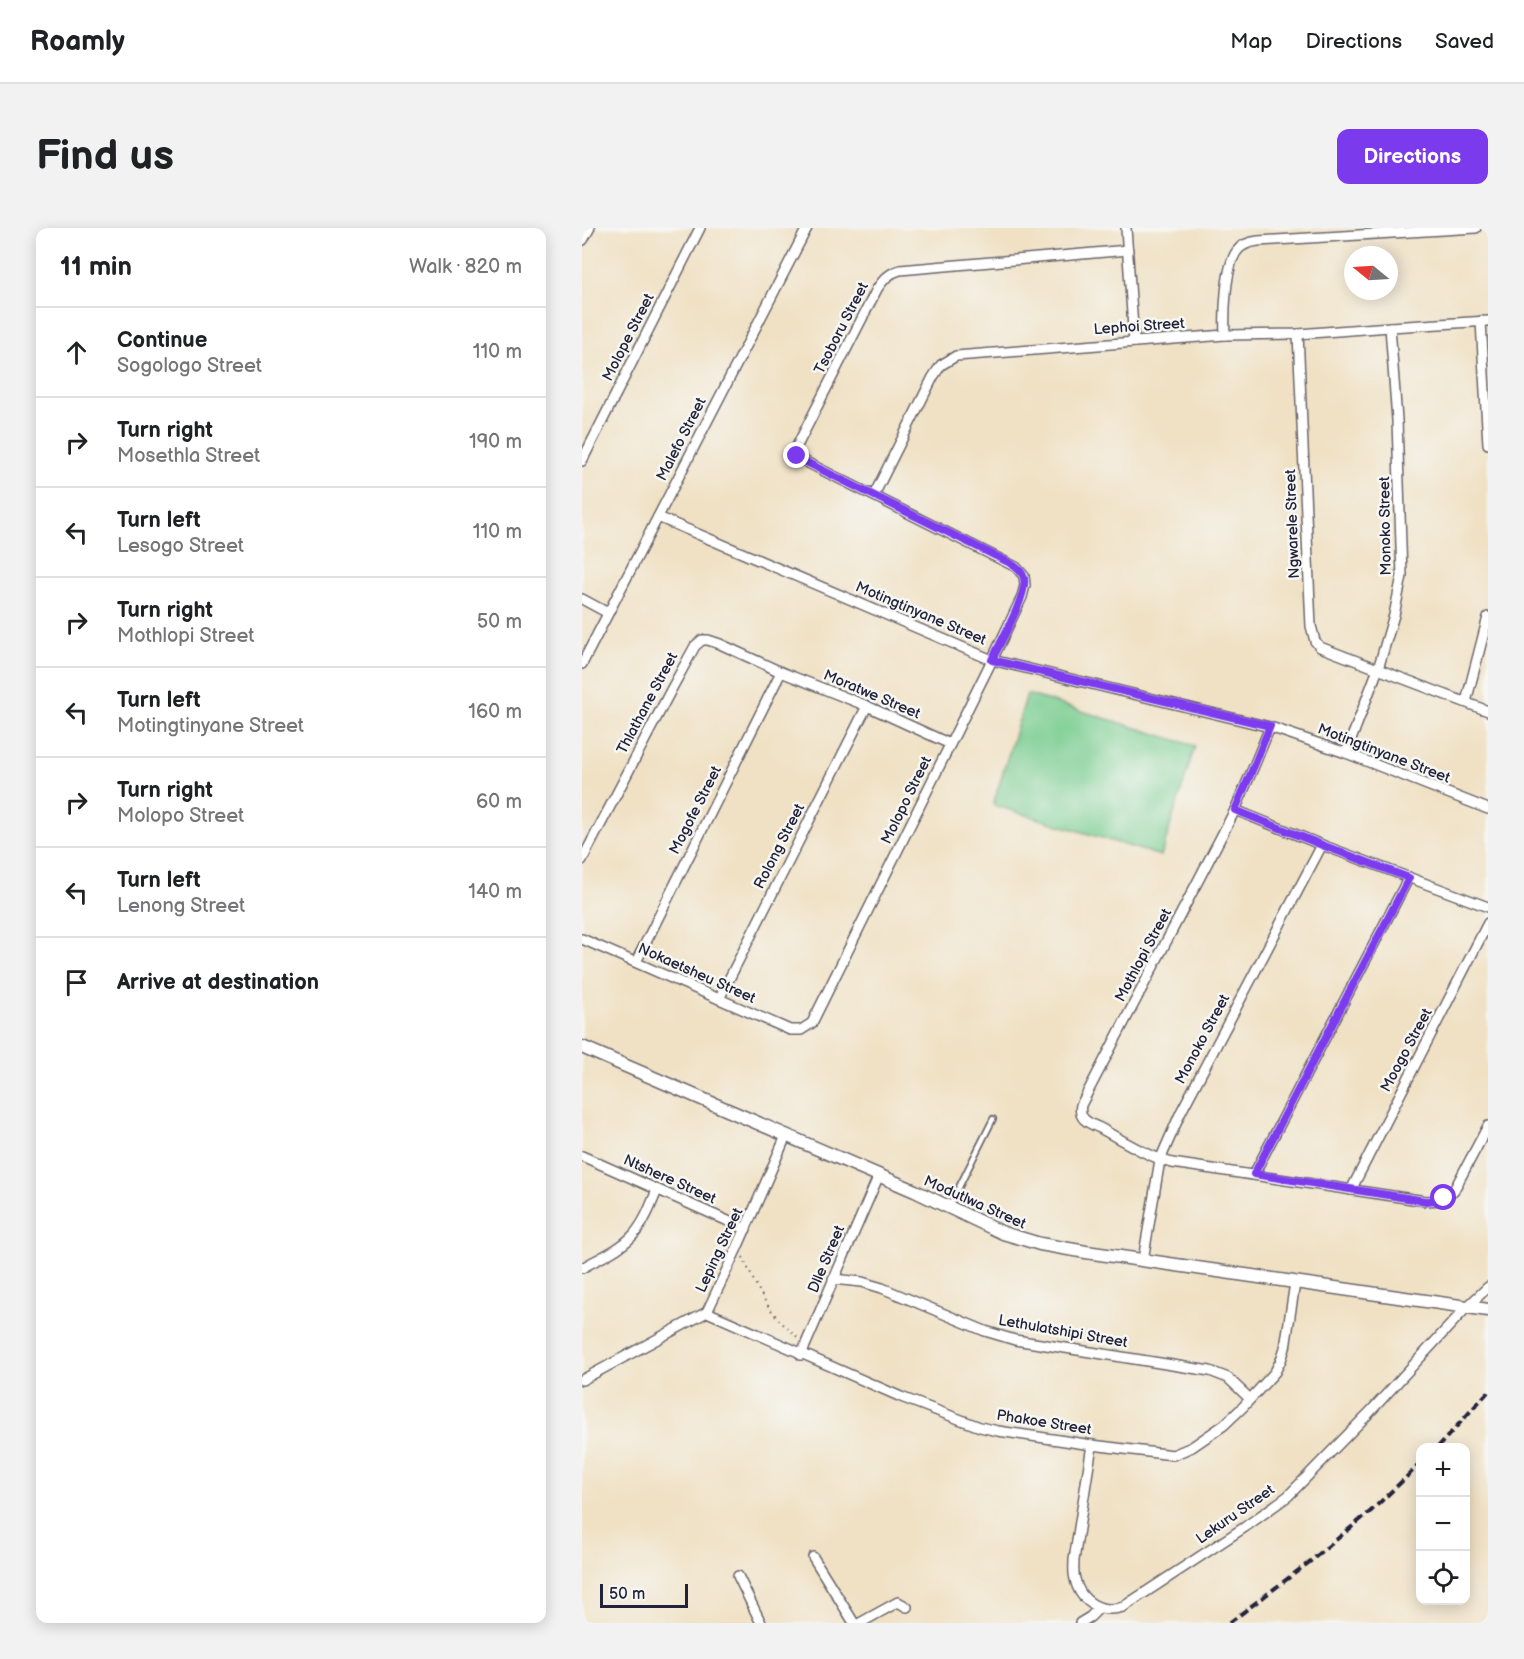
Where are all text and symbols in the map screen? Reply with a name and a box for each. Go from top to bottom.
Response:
text: Roamly [30,25,125,58]
text: Map [1230,29,1273,54]
text: Directions [1306,29,1402,54]
text: Saved [1435,29,1494,54]
button: Directions [1337,129,1488,184]
text: Find us [36,131,174,182]
north arrow [1344,246,1398,300]
text: 11 min [60,252,132,283]
text: Walk · 820 m [409,255,522,279]
street label: Tsoboru Street [810,279,873,377]
street label: Molope Street [598,290,659,384]
street label: Lephoi Street [1093,314,1185,339]
text: Continue [117,327,207,354]
icon: ahead [60,336,93,369]
text: 110 m [473,340,522,364]
text: Sogologo Street [117,354,262,378]
street label: Malefo Street [652,394,711,484]
text: Turn right [117,417,213,444]
icon: right [60,426,93,459]
text: 190 m [469,430,522,454]
route end [783,442,809,468]
text: Mosethla Street [117,444,260,468]
street label: Ngwarele Street [1281,469,1304,579]
street label: Monoko Street [1375,476,1396,576]
text: Turn left [117,507,201,534]
icon: left [60,516,93,549]
text: 110 m [473,520,522,544]
text: Lesogo Street [117,534,244,558]
street label: Motingtinyane Street [853,577,989,650]
text: Turn right [117,597,213,624]
icon: right [60,606,93,639]
text: 50 m [477,610,522,634]
text: Mothlopi Street [117,624,254,648]
street label: Thlathane Street [613,649,682,757]
street label: Moratwe Street [820,665,923,724]
text: Turn left [117,687,201,714]
icon: left [60,696,93,729]
text: 160 m [468,700,522,724]
text: Motingtinyane Street [117,714,304,738]
street label: Motingtinyane Street [1315,719,1453,788]
street label: Molopo Street [877,753,936,847]
street label: Mogofe Street [665,763,726,858]
text: Turn right [117,777,213,804]
icon: right [60,786,93,819]
text: 60 m [476,790,522,814]
street label: Rolong Street [750,800,809,892]
text: Molopo Street [117,804,244,828]
text: Turn left [117,867,201,894]
icon: left [60,876,93,909]
text: 140 m [468,880,522,904]
text: Lenong Street [117,894,245,918]
street label: Mothlopi Street [1111,905,1176,1005]
street label: Nokaetsheu Street [635,939,759,1008]
icon: arrive [60,966,93,999]
text: Arrive at destination [117,969,319,996]
street label: Monoko Street [1171,991,1234,1087]
street label: Moogo Street [1376,1005,1437,1095]
street label: Ntshere Street [621,1151,719,1208]
street label: Modutlwa Street [921,1171,1029,1234]
route start [1430,1184,1456,1210]
street label: Leping Street [692,1204,748,1296]
street label: Dlle Street [804,1222,849,1296]
street label: Lethulatshipi Street [997,1311,1129,1352]
street label: Phakoe Street [995,1406,1093,1439]
map controls [1416,1443,1470,1605]
button: + [1416,1443,1470,1497]
street label: Lekuru Street [1192,1480,1278,1548]
button: − [1416,1497,1470,1551]
button: locate [1416,1551,1470,1605]
scale bar [600,1581,688,1608]
text: 50 m [609,1585,645,1604]

